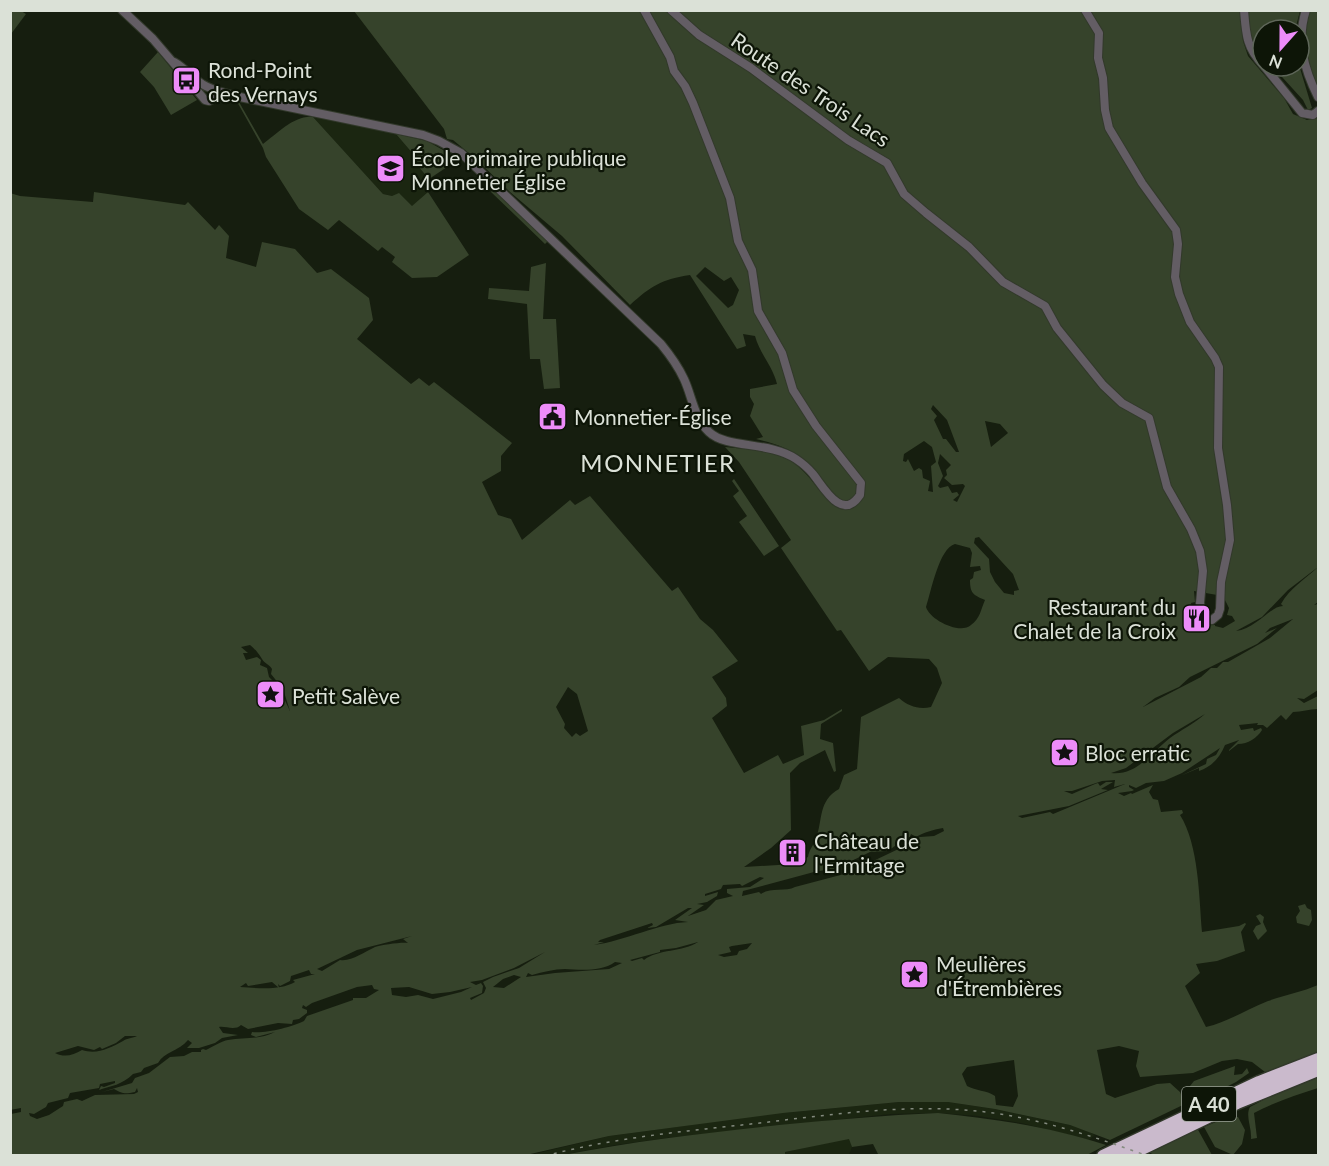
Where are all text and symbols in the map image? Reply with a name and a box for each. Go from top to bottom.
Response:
north arrow [1251,18,1311,78]
street label: Route des Trois Lacs [727,27,895,151]
text: N [1266,51,1285,74]
place label: Rond-Point des Vernays [208,57,318,106]
bus stop icon: Rond-Point des Vernays [171,65,203,97]
place label: École primaire publique Monnetier Église [411,145,626,194]
school or university icon: École primaire publique Monnetier Église [374,153,406,185]
public building icon: Monnetier-Église [537,400,569,432]
place label: Monnetier-Église [574,404,732,429]
district label: MONNETIER [580,448,736,477]
place label: Restaurant du Chalet de la Croix [1013,594,1177,643]
restaurant icon: Restaurant du Chalet de la Croix [1181,602,1213,634]
place icon: Petit Salève [255,679,287,711]
place label: Petit Salève [292,683,400,708]
place icon: Bloc erratic [1048,736,1080,768]
place label: Bloc erratic [1085,740,1190,765]
place label: Château de l'Ermitage [814,828,919,877]
building icon: Château de l'Ermitage [777,836,809,868]
place label: Meulières d'Étrembières [936,951,1062,1000]
place icon: Meulières d'Étrembières [899,959,931,991]
road number: A 40 [1182,1087,1236,1121]

